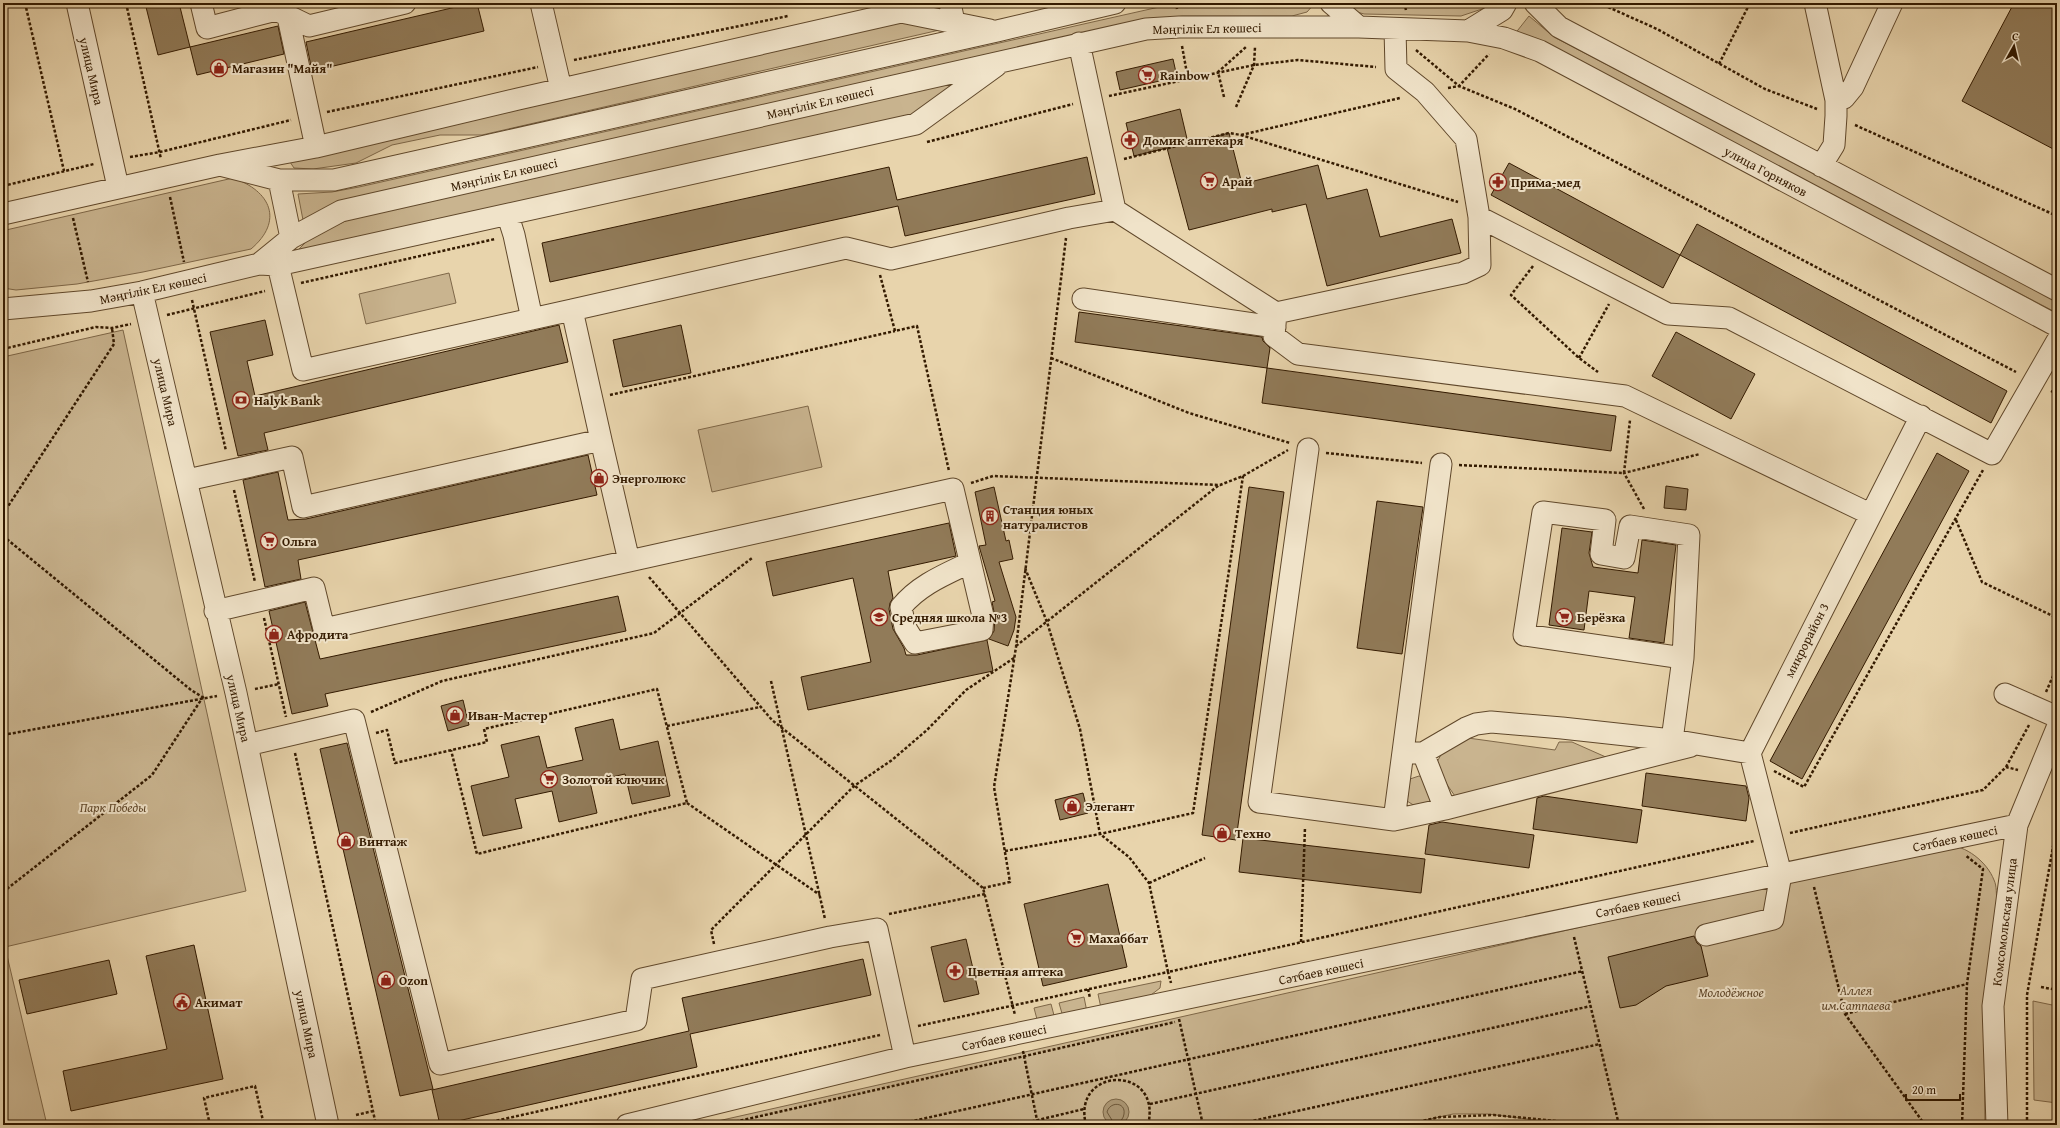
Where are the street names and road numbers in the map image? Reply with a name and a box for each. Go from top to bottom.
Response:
street label: Мәңгілік Ел көшесі [1152,18,1262,39]
street label: улица Мира [74,34,109,108]
street label: Мәңгілік Ел көшесі [765,81,876,124]
street label: улица Горняков [1720,141,1811,201]
street label: Мәңгілік Ел көшесі [449,153,560,196]
street label: Мәңгілік Ел көшесі [98,268,209,309]
street label: улица Мира [148,355,183,429]
street label: микрорайон 3 [1779,600,1833,681]
street label: улица Мира [221,671,256,745]
street label: Сәтбаев көшесі [1911,820,2000,857]
street label: Комсомольская улица [1987,856,2022,987]
street label: Сәтбаев көшесі [1594,886,1683,923]
street label: Сәтбаев көшесі [1277,953,1366,990]
street label: улица Мира [290,987,323,1061]
street label: Сәтбаев көшесі [960,1019,1049,1056]

